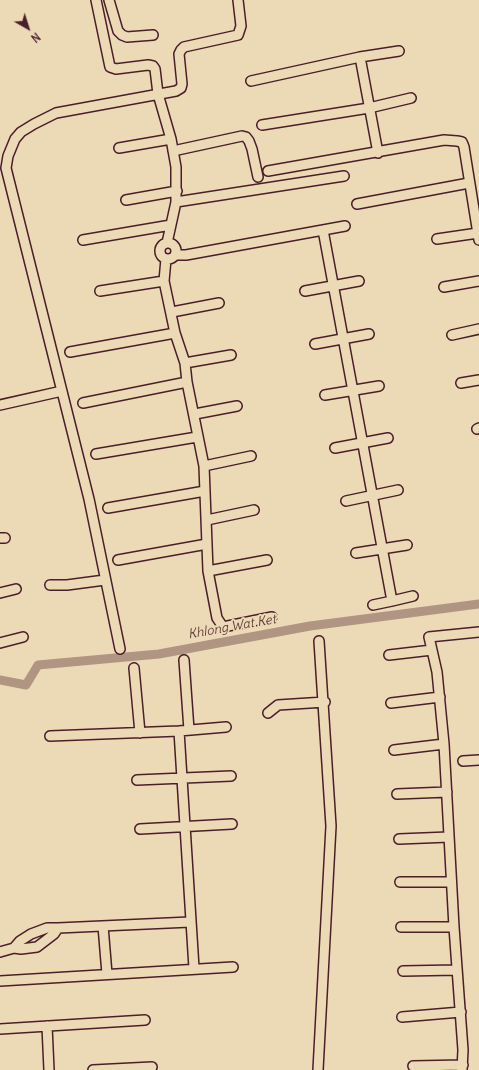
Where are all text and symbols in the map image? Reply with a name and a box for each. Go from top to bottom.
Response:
north arrow [8,8,48,48]
text: N [28,29,43,45]
water label: Khlong Wat Ket [187,612,277,642]

